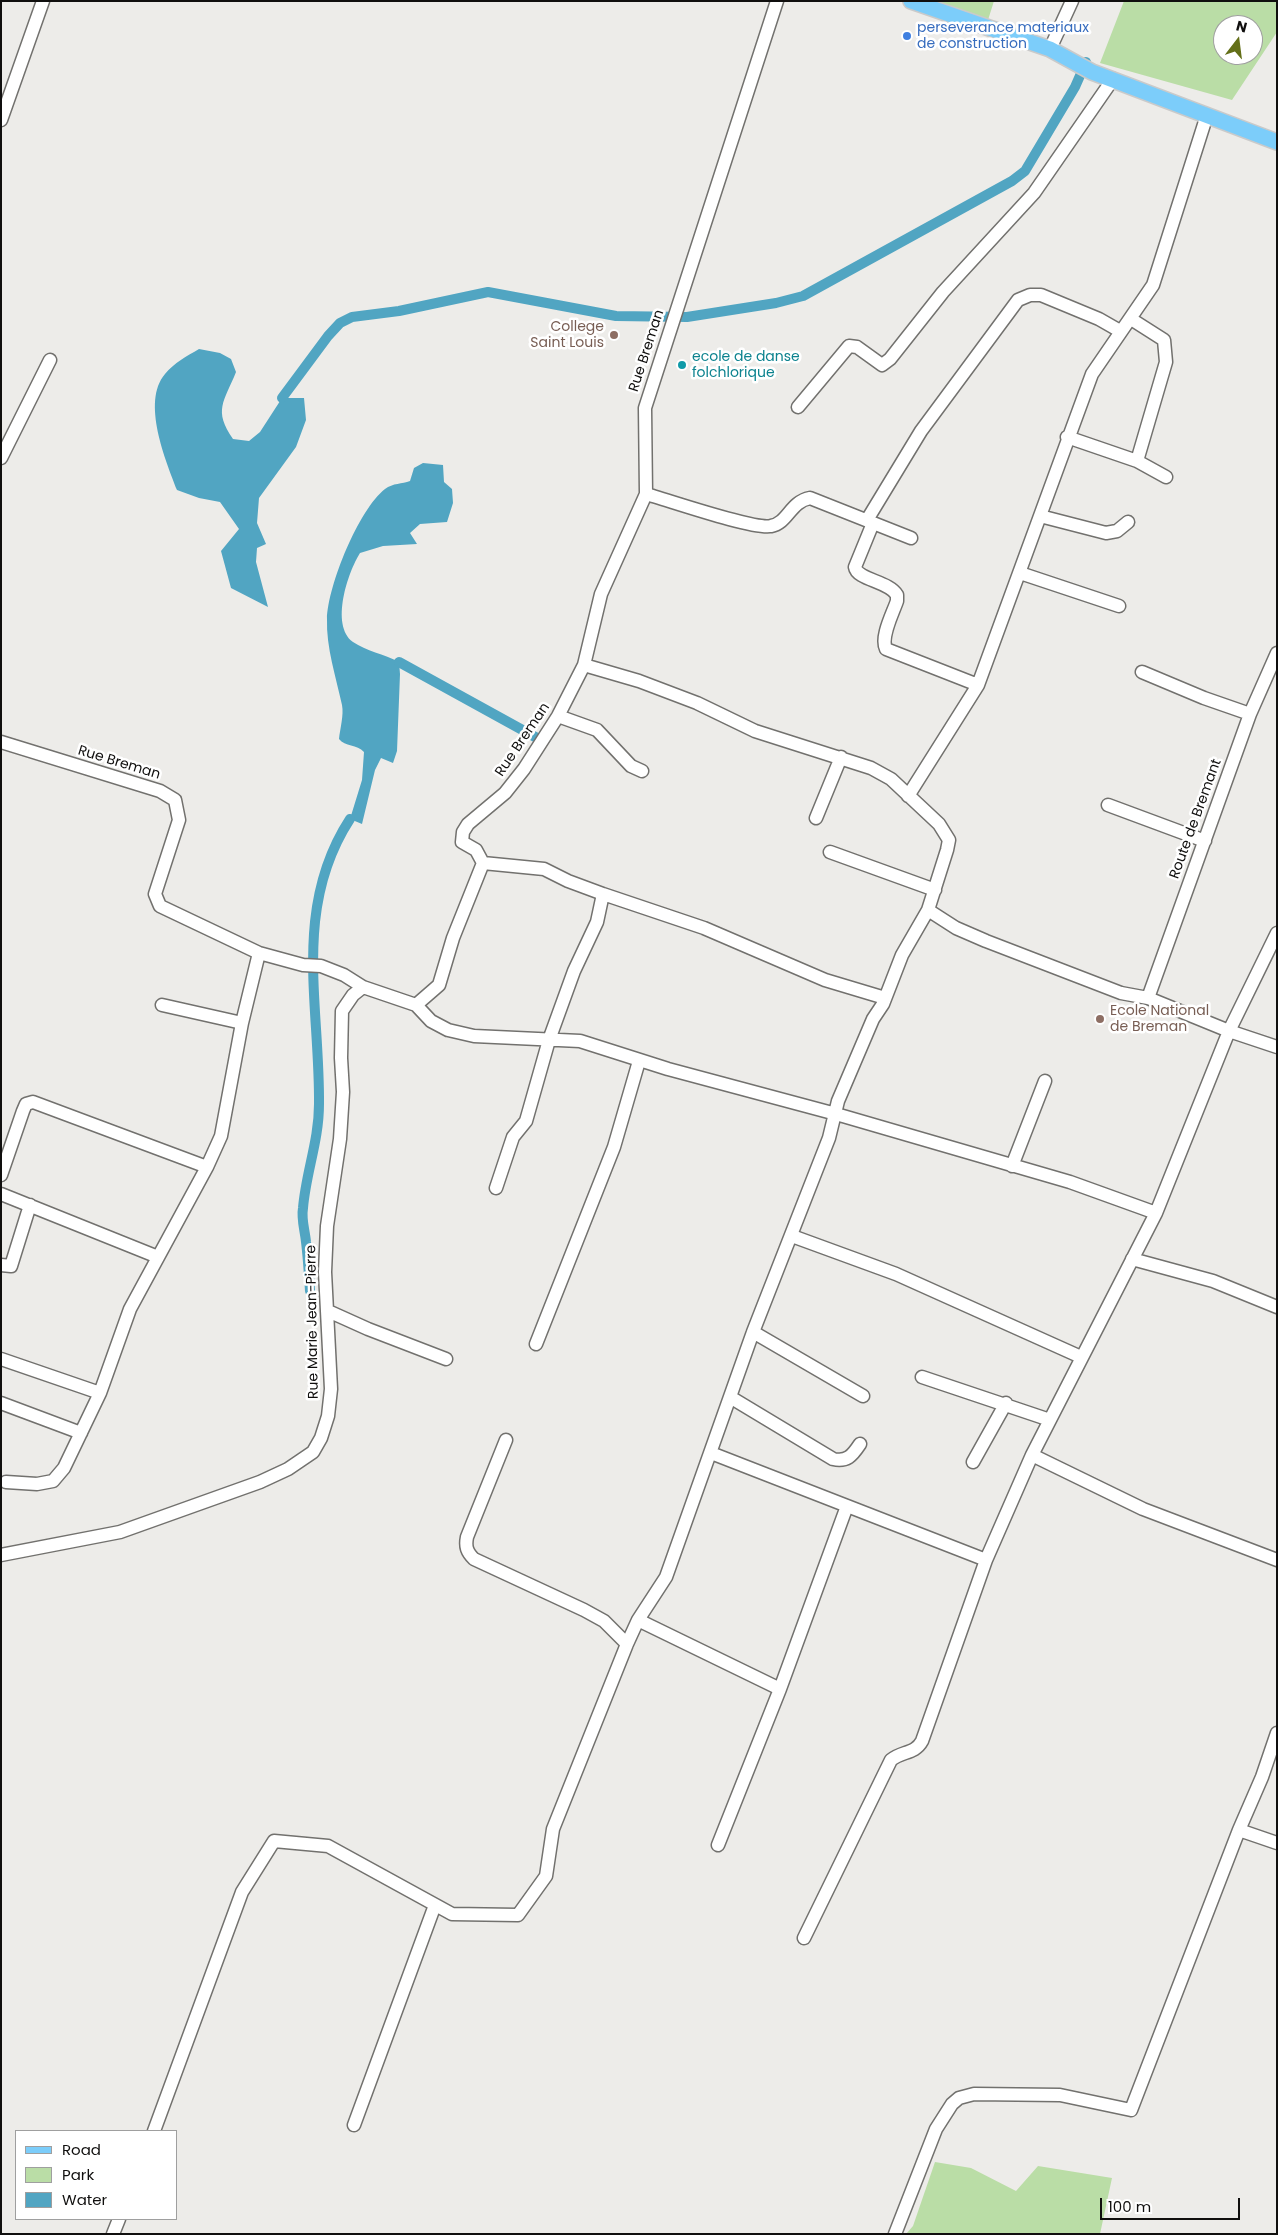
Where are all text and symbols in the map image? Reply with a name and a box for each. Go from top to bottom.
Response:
north arrow [1213,15,1263,65]
text: N [1234,15,1249,37]
place label: perseverance materiaux de construction [917,20,1089,52]
marker: perseverance materiaux de construction [901,30,913,42]
street label: Rue Breman [626,308,668,394]
place label: College Saint Louis [530,319,604,352]
marker: College Saint Louis [608,329,620,341]
place label: ecole de danse folchlorique [692,349,800,382]
marker: ecole de danse folchlorique [676,359,688,371]
street label: Rue Breman [492,700,554,780]
street label: Rue Breman [76,743,162,783]
street label: Route de Bremant [1167,757,1225,881]
place label: Ecole National de Breman [1110,1003,1209,1036]
marker: Ecole National de Breman [1094,1013,1106,1025]
street label: Rue Marie Jean-Pierre [303,1245,323,1399]
legend [15,2130,178,2220]
text: Road [62,2139,101,2160]
text: Park [62,2164,94,2185]
scale bar [1103,2188,1243,2220]
text: Water [62,2189,107,2210]
text: 100 m [1108,2196,1151,2217]

